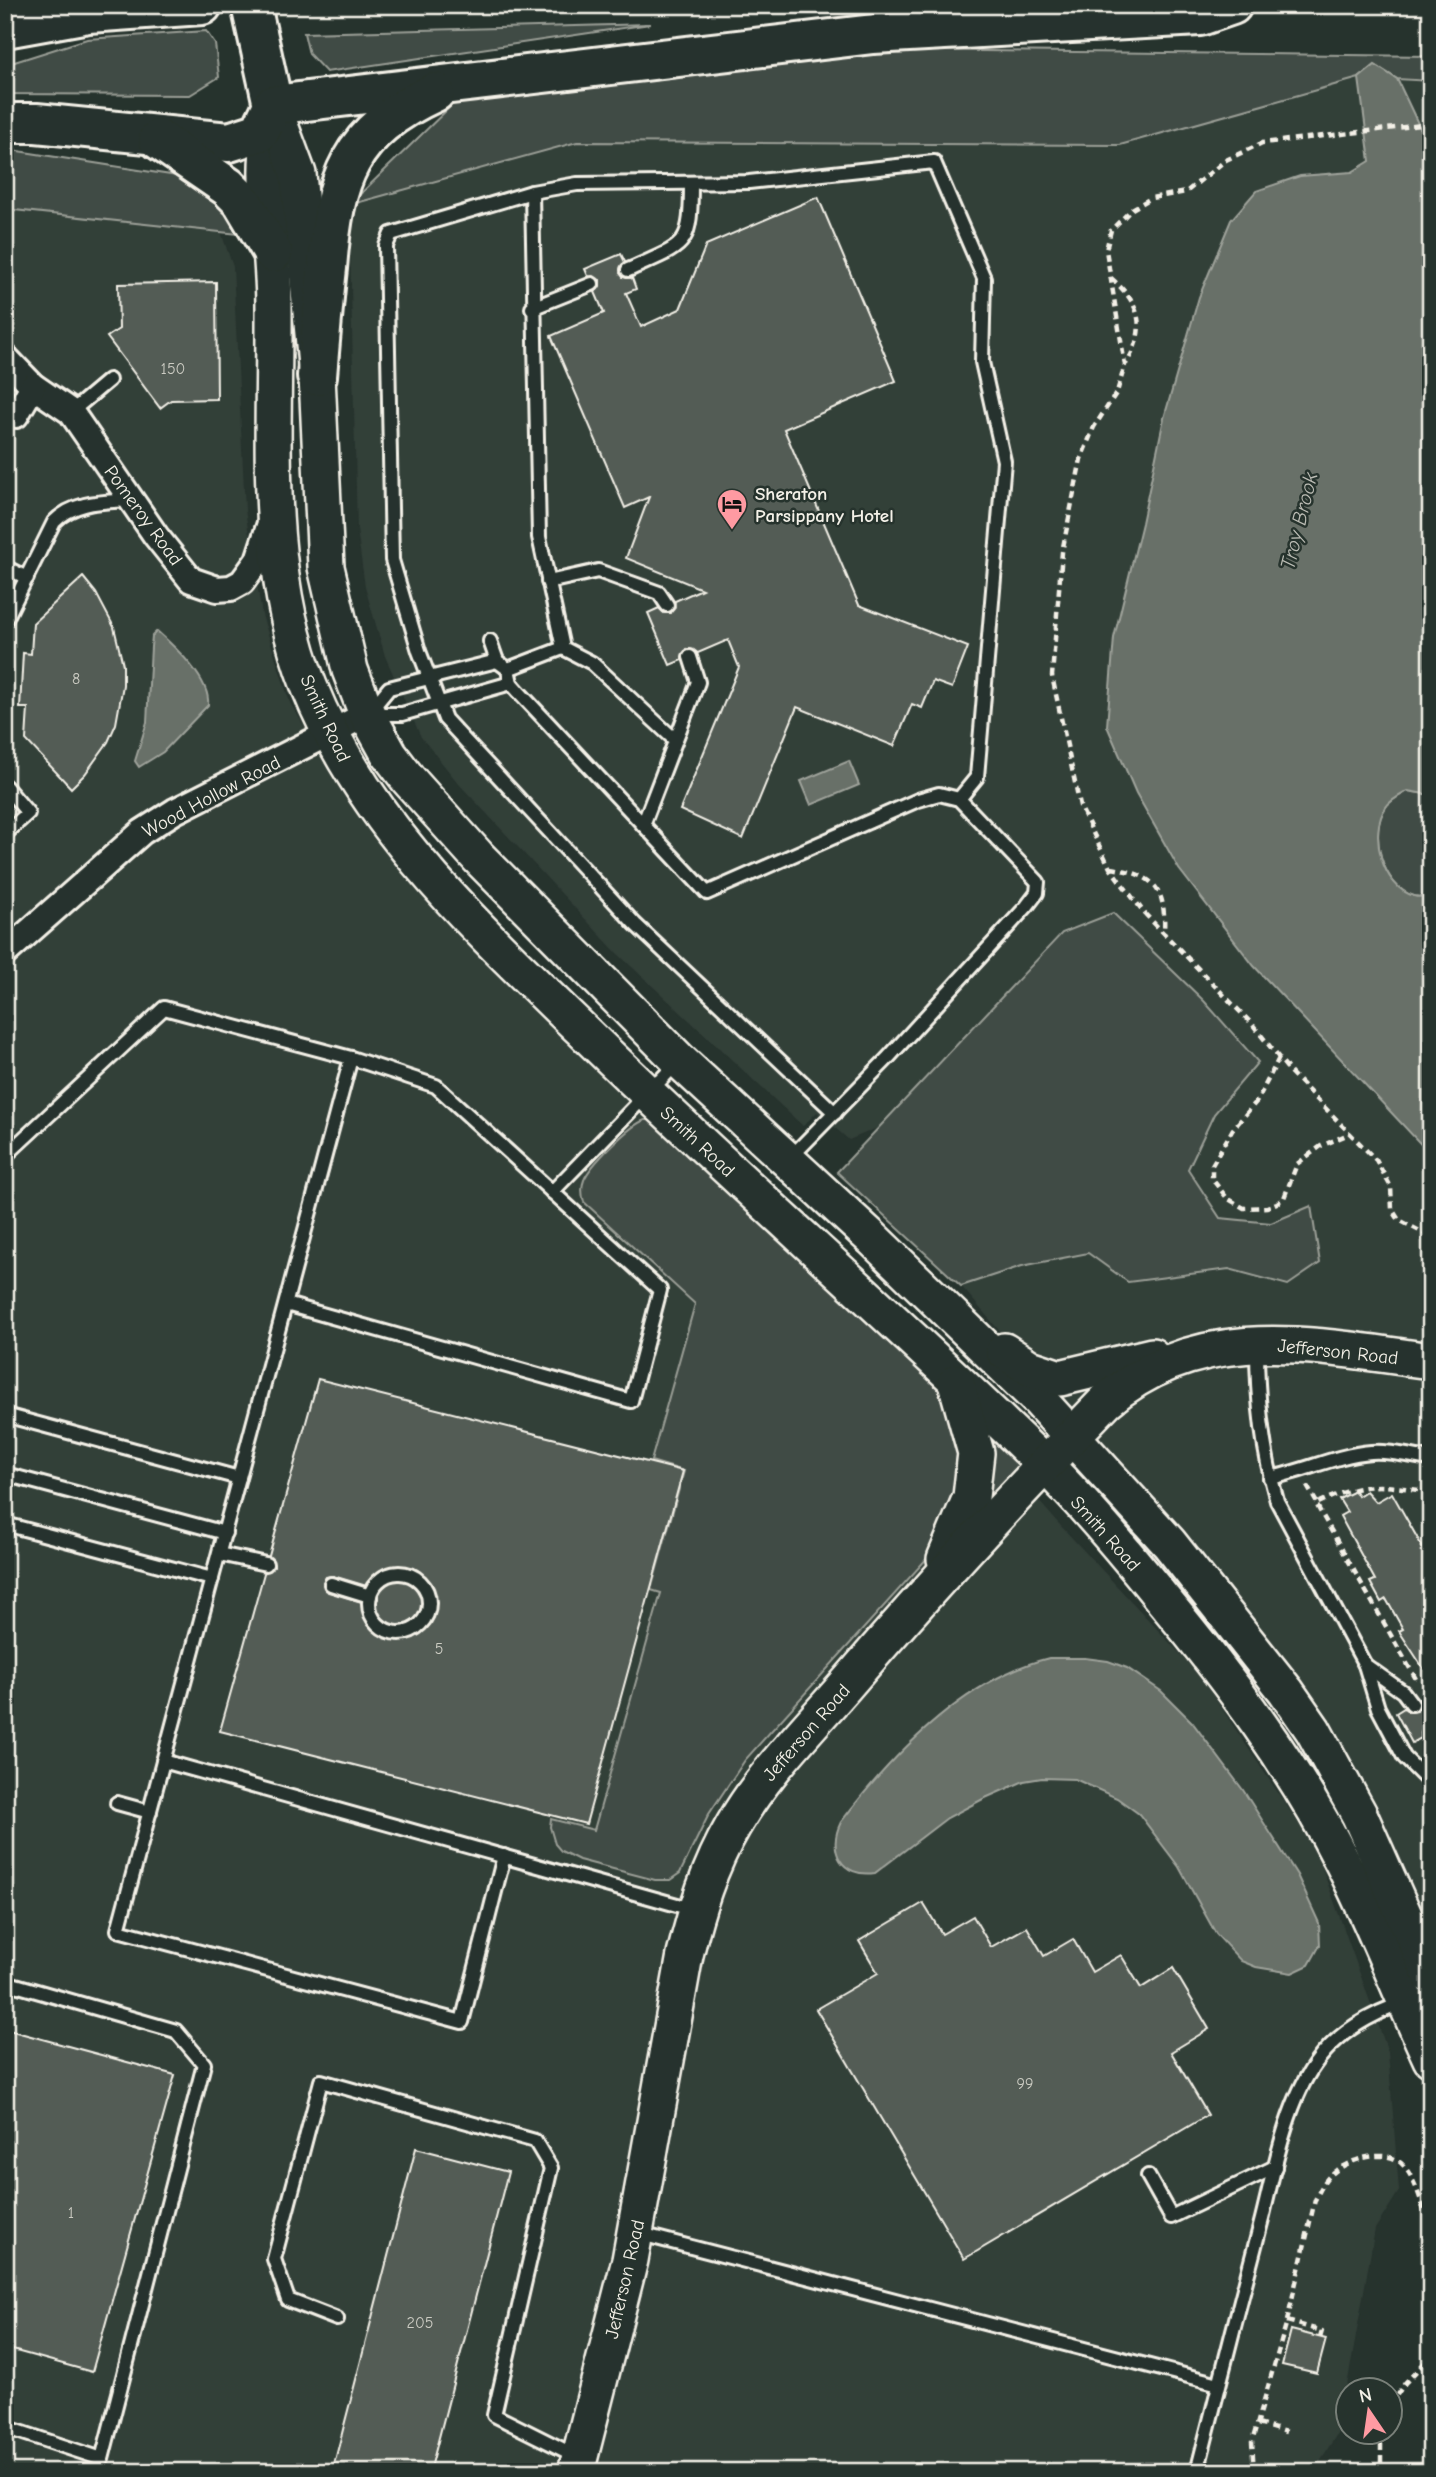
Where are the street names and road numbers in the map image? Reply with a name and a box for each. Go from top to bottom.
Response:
street label: Pomeroy Road [100,461,187,570]
street label: Smith Road [295,671,355,765]
street label: Wood Hollow Road [139,751,284,843]
street label: Smith Road [656,1102,739,1182]
street label: Jefferson Road [1276,1335,1399,1369]
street label: Smith Road [1066,1492,1145,1576]
street label: Jefferson Road [759,1680,855,1786]
street label: Jefferson Road [601,2218,649,2341]

